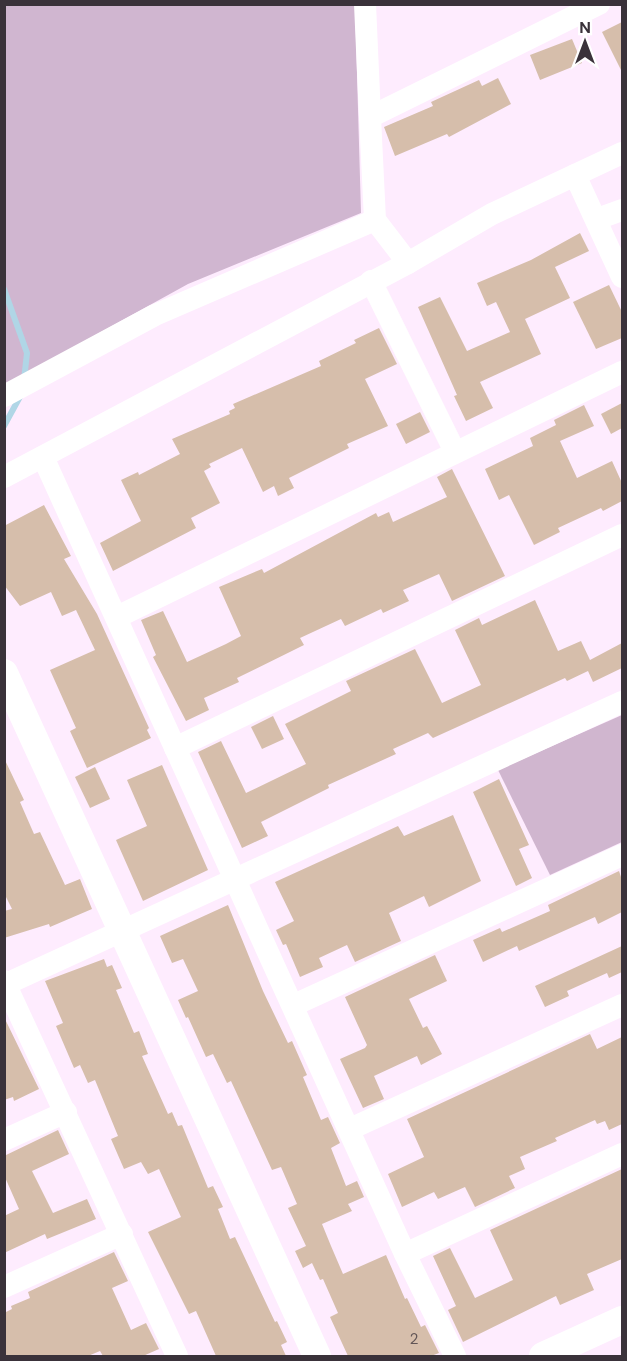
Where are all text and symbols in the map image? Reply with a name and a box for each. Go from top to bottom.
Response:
north arrow [555,12,615,72]
text: N [579,17,591,38]
house number: 2 [410,1329,418,1349]

